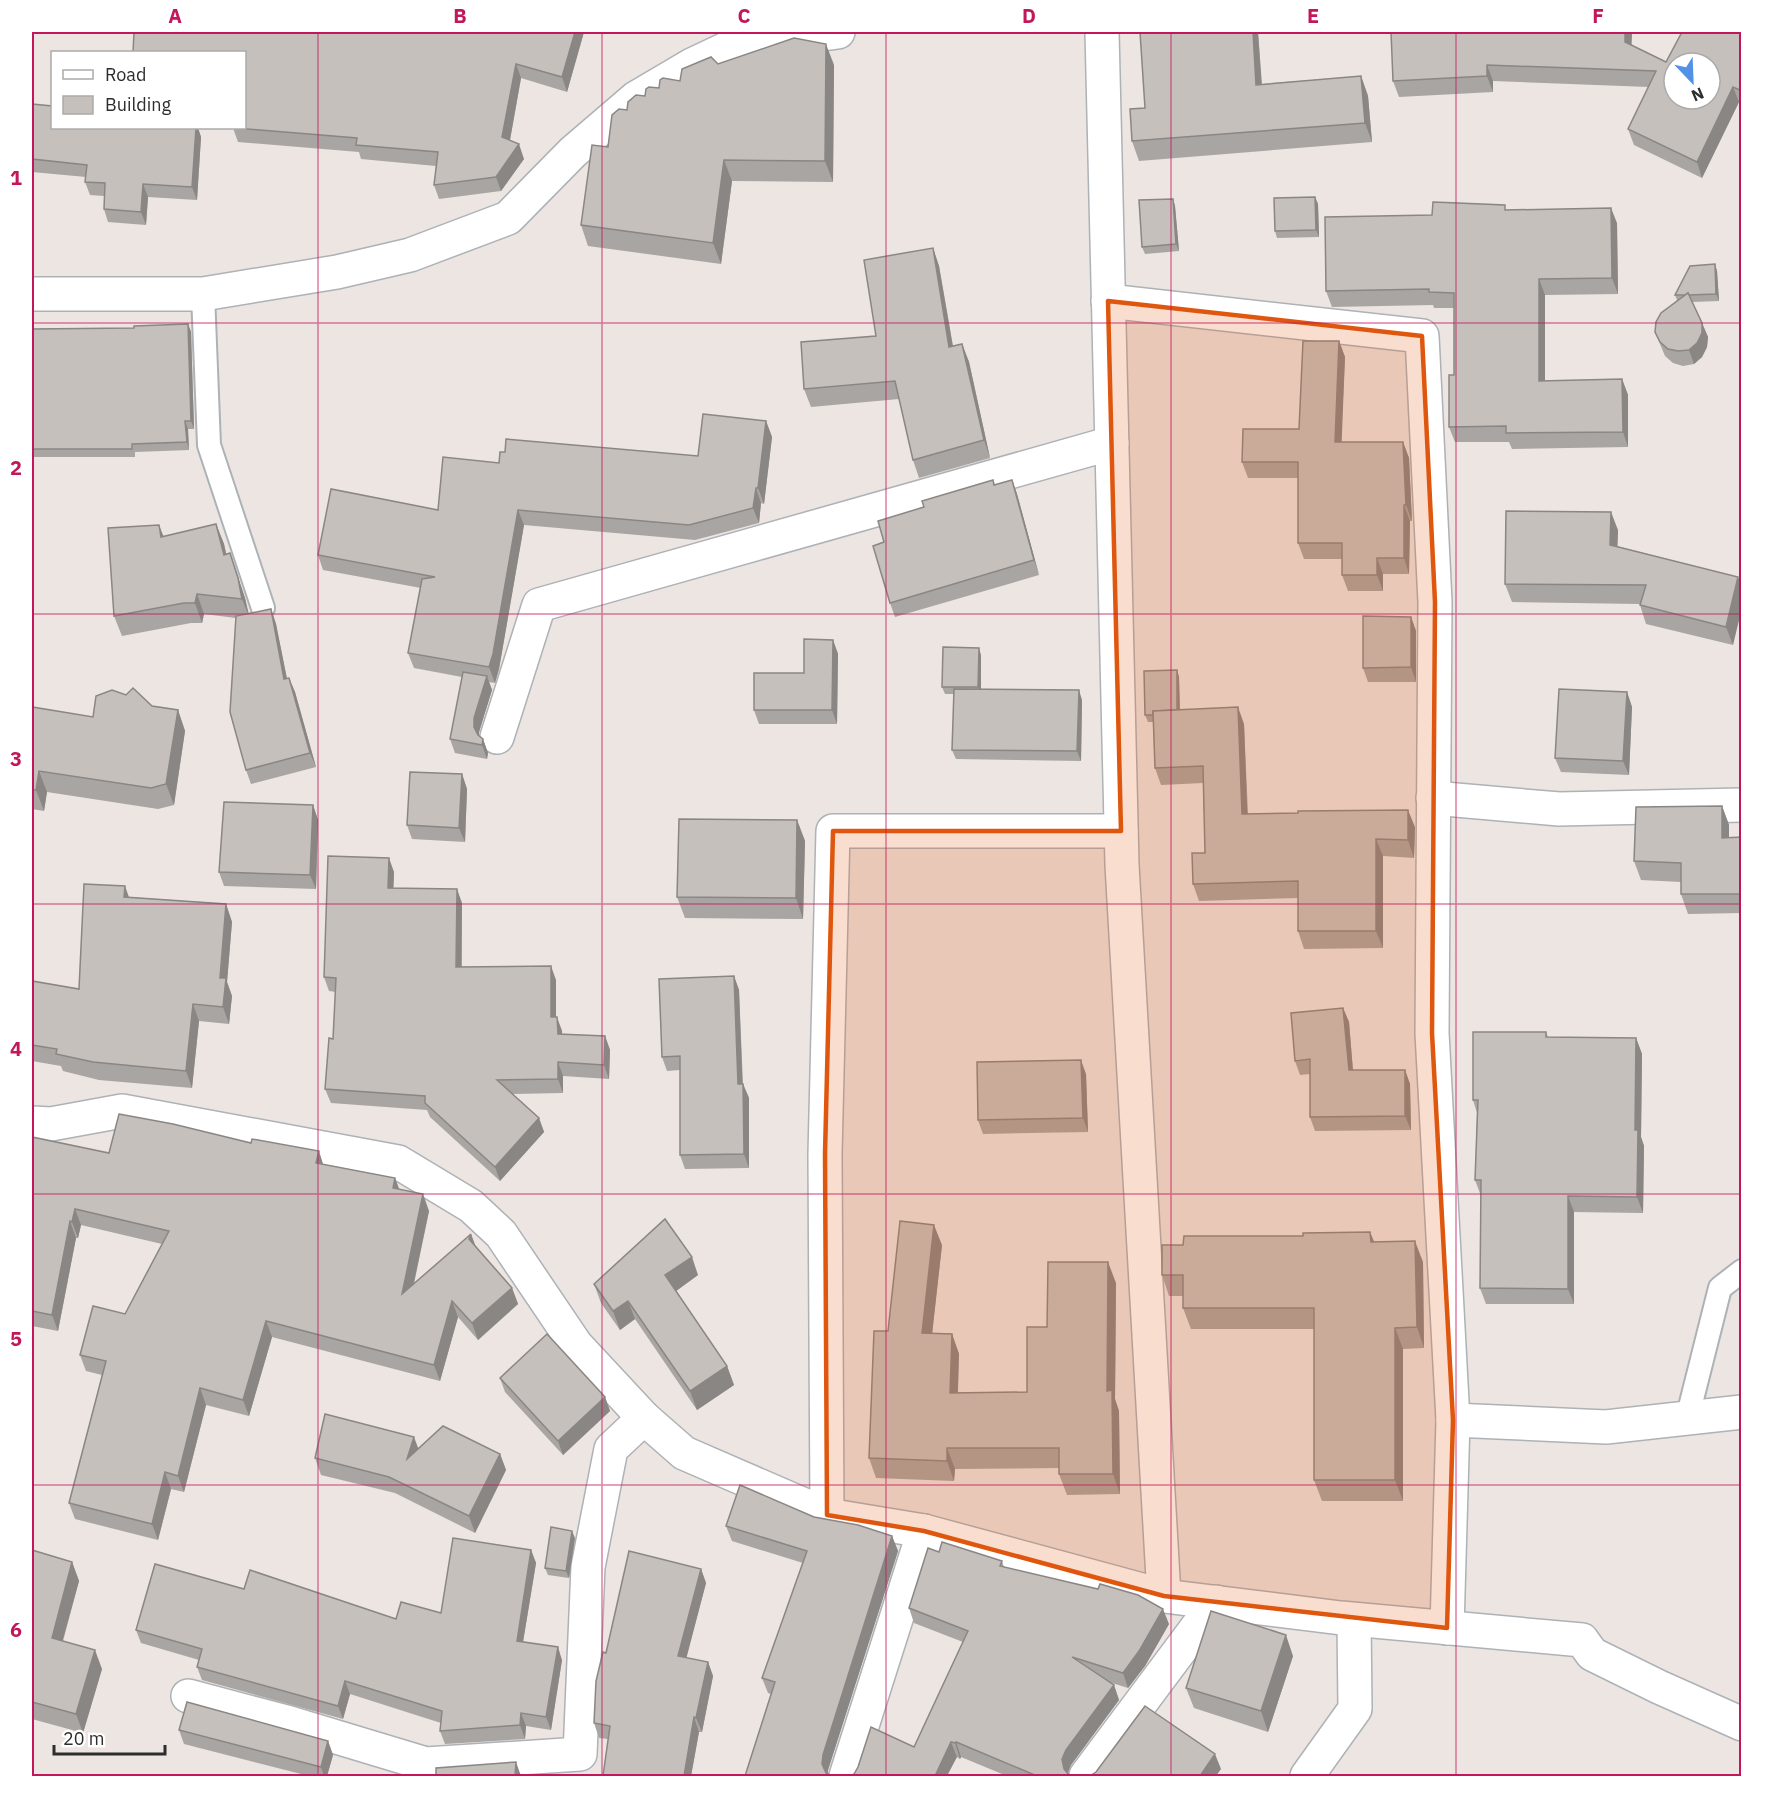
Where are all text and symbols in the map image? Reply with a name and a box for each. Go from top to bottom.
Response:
text: A [168,2,182,29]
text: B [453,2,467,29]
text: C [737,2,751,29]
text: D [1022,2,1036,29]
text: E [1307,2,1319,29]
text: F [1592,2,1604,29]
legend [51,51,246,129]
north arrow [1662,51,1722,111]
text: Road [105,63,146,86]
text: N [1689,83,1707,106]
text: Building [105,93,172,116]
text: 1 [10,164,22,191]
text: 2 [10,454,22,481]
text: 3 [10,745,22,772]
text: 4 [10,1035,22,1062]
text: 5 [10,1325,22,1352]
text: 6 [10,1616,22,1643]
scale bar [54,1718,165,1756]
text: 20 m [63,1727,105,1750]

